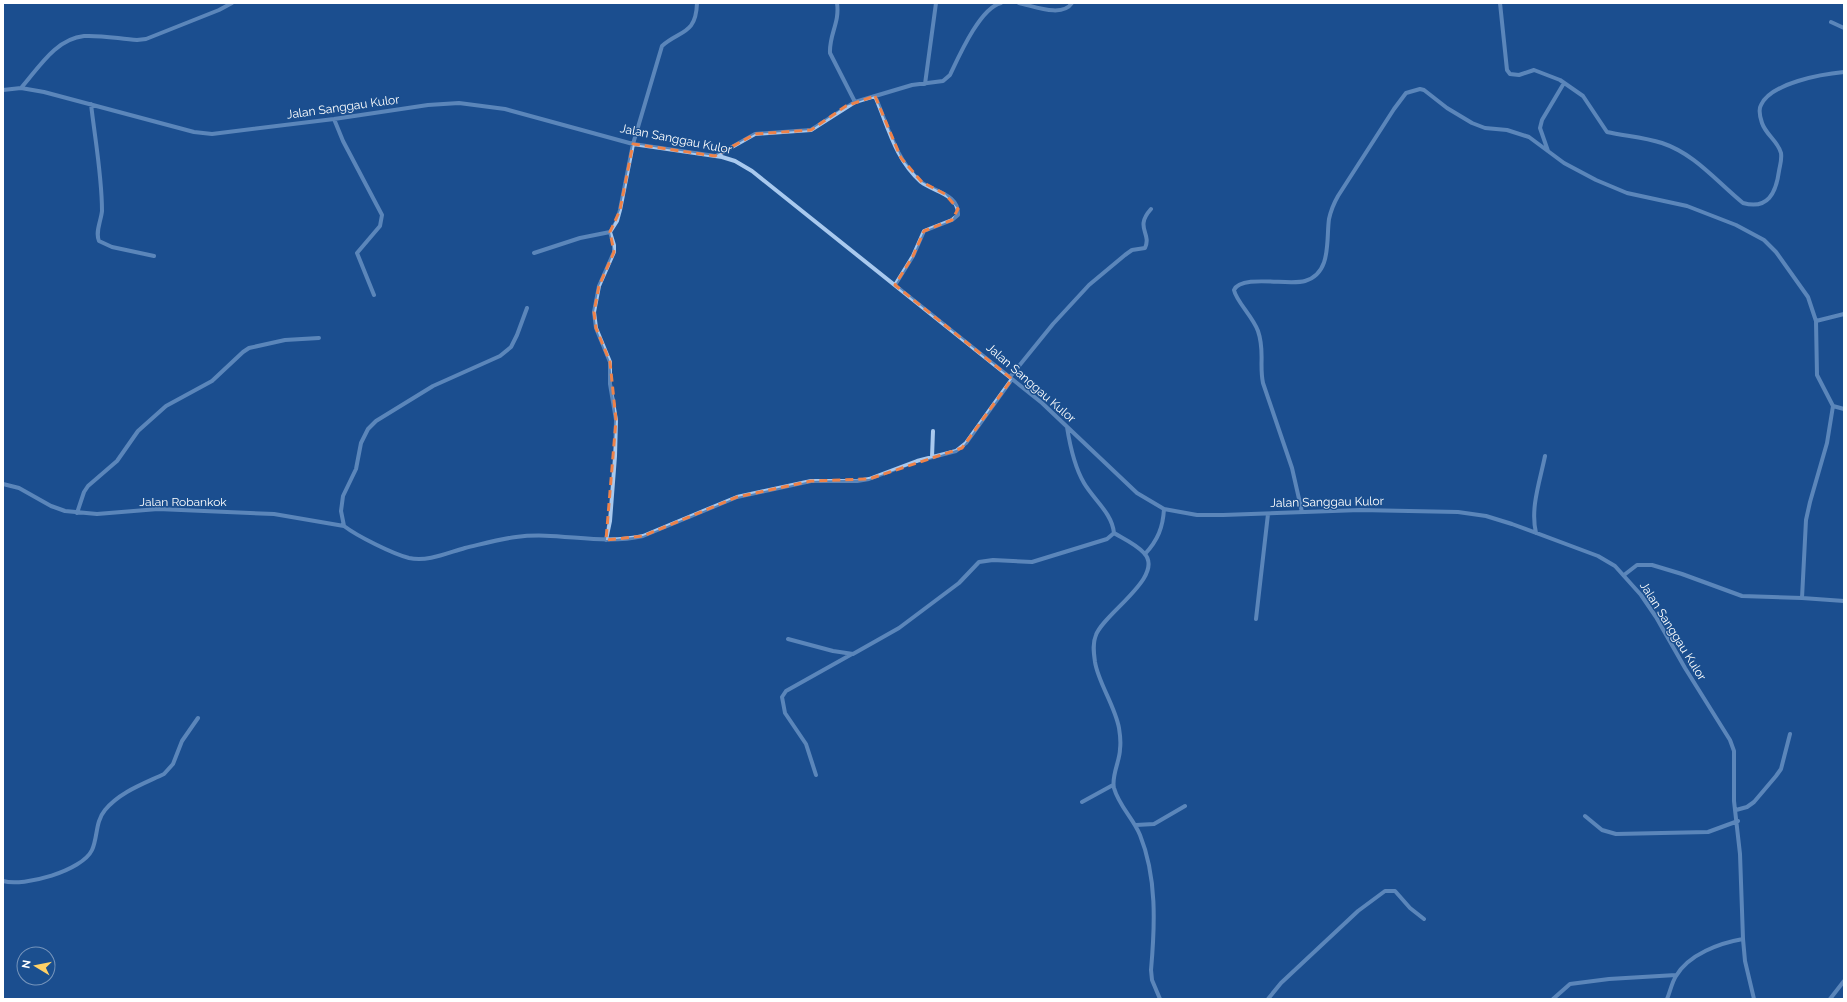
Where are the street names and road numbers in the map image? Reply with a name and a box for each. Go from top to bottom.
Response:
street label: Jalan Sanggau Kulor [286,92,401,122]
street label: Jalan Sanggau Kulor [619,121,734,157]
street label: Jalan Sanggau Kulor [984,340,1079,426]
street label: Jalan Sanggau Kulor [1270,494,1385,510]
street label: Jalan Robankok [139,495,227,509]
street label: Jalan Sanggau Kulor [1637,579,1709,684]

